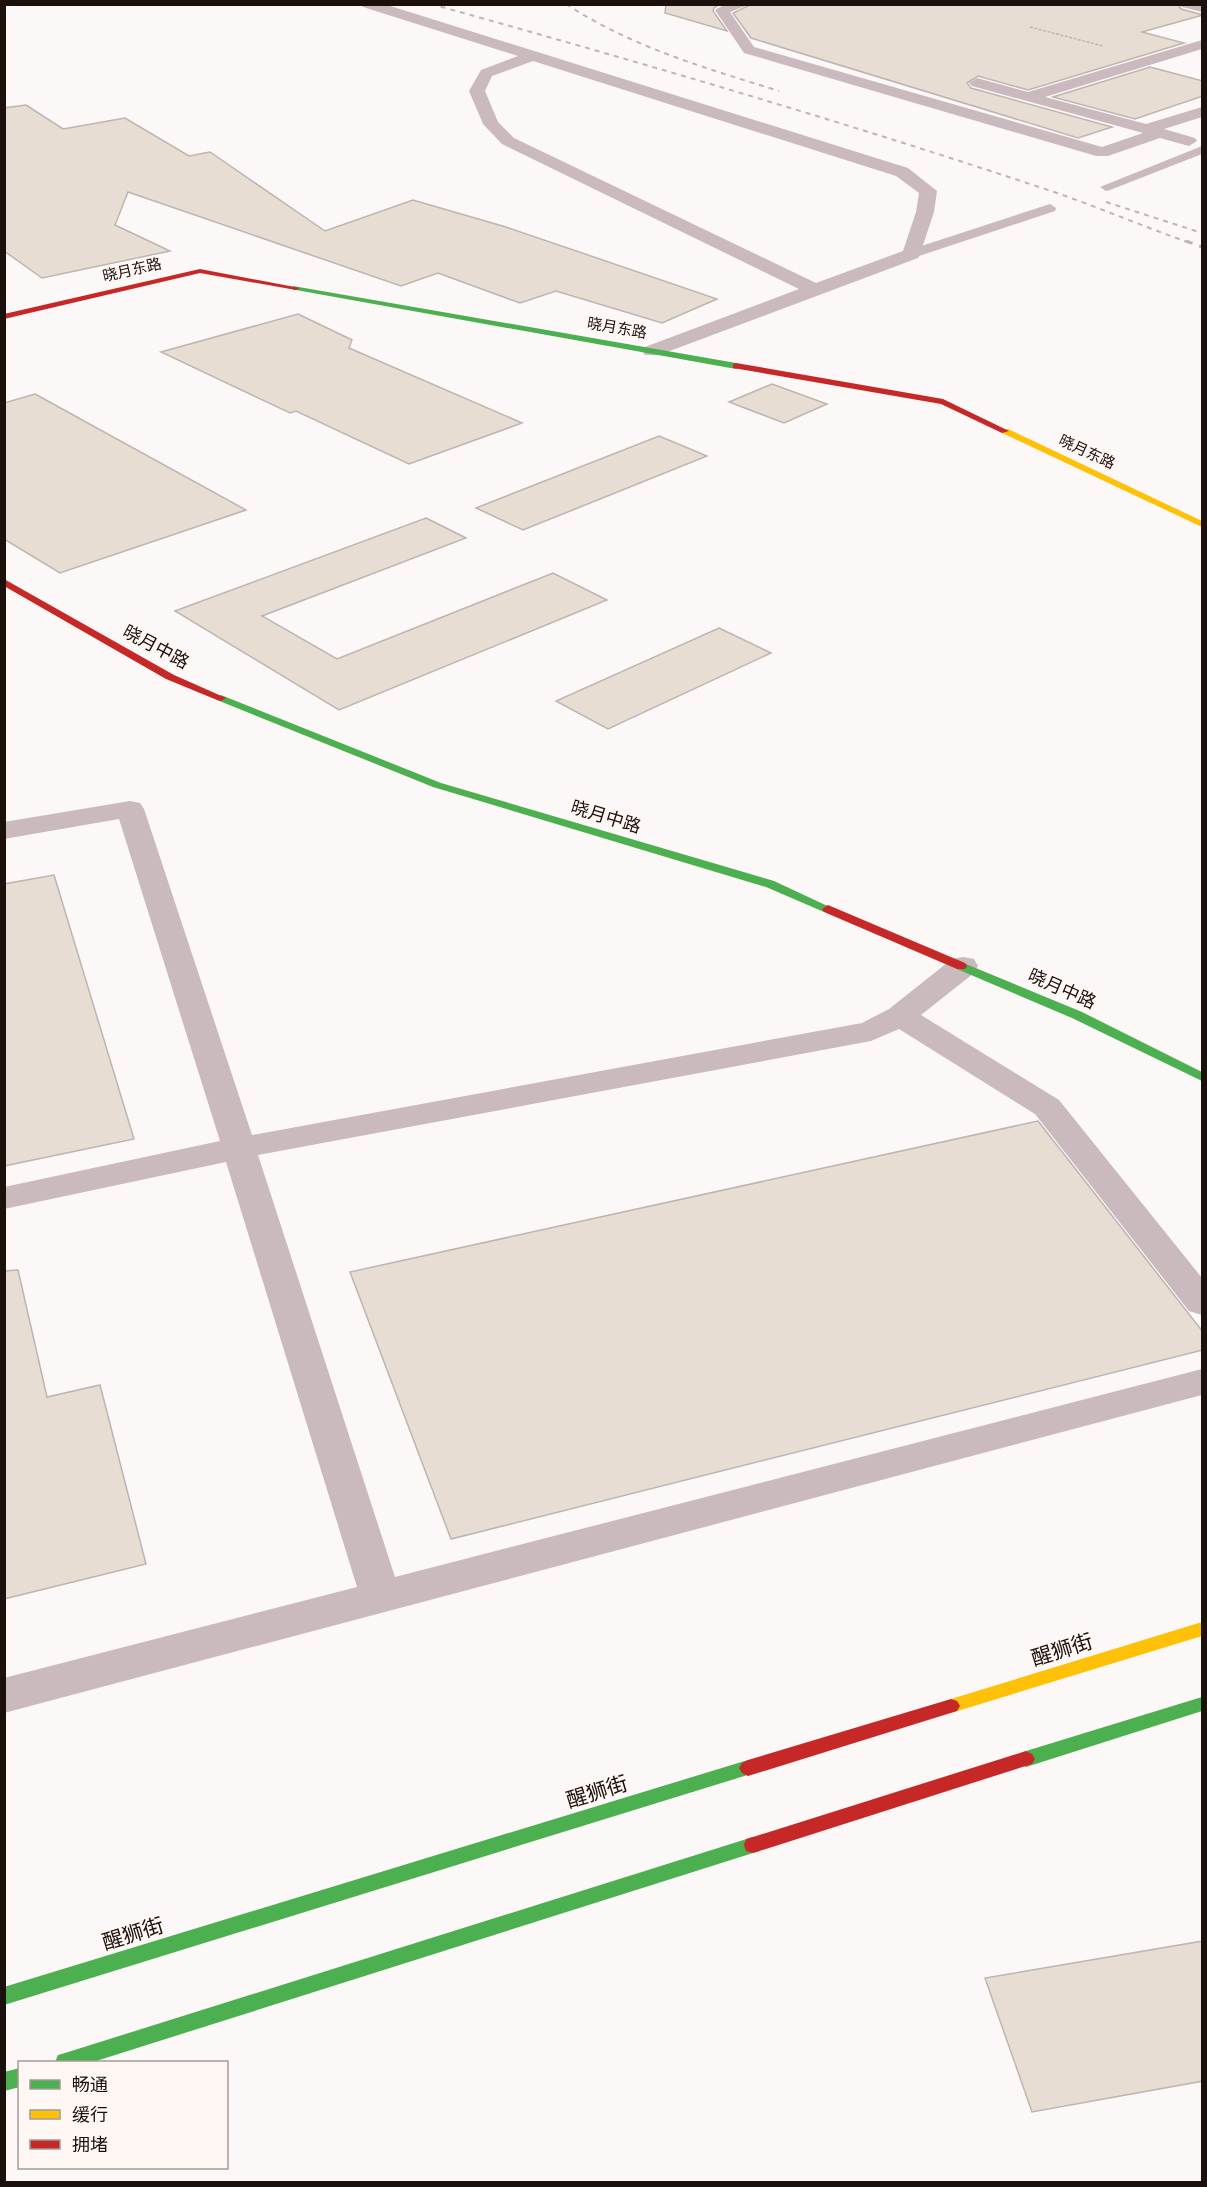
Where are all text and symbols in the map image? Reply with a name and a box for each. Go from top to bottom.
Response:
street label: 晓月东路 [101,254,163,286]
street label: 晓月东路 [586,313,648,342]
street label: 晓月东路 [1056,430,1118,473]
street label: 晓月中路 [119,620,193,674]
street label: 晓月中路 [568,795,644,838]
street label: 晓月中路 [1025,963,1100,1014]
street label: 醒狮街 [1028,1627,1096,1671]
street label: 醒狮街 [563,1769,631,1813]
street label: 醒狮街 [99,1911,167,1955]
legend [18,2061,228,2169]
text: 畅通 [72,2073,108,2096]
text: 缓行 [72,2103,108,2126]
text: 拥堵 [72,2133,108,2156]

